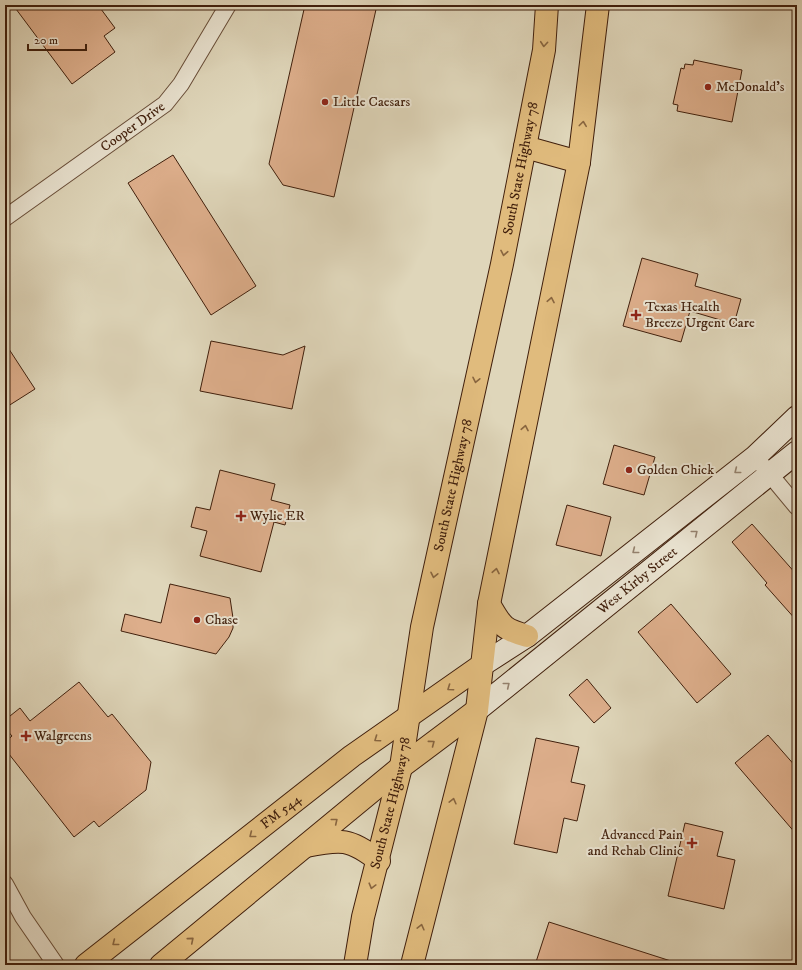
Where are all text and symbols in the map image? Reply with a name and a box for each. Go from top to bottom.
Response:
scale bar [28,26,86,52]
text: 20 m [34,33,58,48]
one-way arrow [540,41,549,47]
place label: McDonald's [716,78,785,96]
marker: McDonald's [703,82,713,92]
place label: Little Caesars [333,93,410,111]
marker: Little Caesars [320,97,330,107]
street label: Cooper Drive [97,98,169,156]
street label: South State Highway 78 [499,100,543,237]
one-way arrow [579,121,588,127]
one-way arrow [500,250,508,256]
one-way arrow [546,297,554,304]
place label: Texas Health Breeze Urgent Care [645,298,755,332]
marker: Texas Health Breeze Urgent Care [630,309,642,321]
one-way arrow [473,377,481,383]
street label: South State Highway 78 [430,417,477,553]
one-way arrow [520,425,528,431]
place label: Golden Chick [637,461,714,479]
marker: Golden Chick [624,465,634,475]
one-way arrow [735,467,742,474]
place label: Wylie ER [249,507,305,525]
marker: Wylie ER [235,510,247,522]
one-way arrow [690,530,698,537]
street label: West Kirby Street [593,543,682,619]
one-way arrow [633,547,640,554]
one-way arrow [491,568,500,575]
one-way arrow [430,572,438,578]
place label: Chase [205,611,238,629]
marker: Chase [192,615,202,625]
one-way arrow [447,683,454,690]
one-way arrow [502,683,510,690]
place label: Walgreens [33,727,92,745]
marker: Walgreens [21,731,31,741]
one-way arrow [374,734,381,741]
street label: South State Highway 78 [366,736,414,871]
one-way arrow [428,741,435,748]
street label: FM 544 [257,790,306,833]
one-way arrow [449,798,457,804]
one-way arrow [330,819,337,826]
place label: Advanced Pain and Rehab Clinic [588,826,684,860]
one-way arrow [249,830,256,837]
marker: Advanced Pain and Rehab Clinic [686,837,698,849]
one-way arrow [368,883,377,890]
one-way arrow [416,924,425,931]
one-way arrow [112,938,119,946]
one-way arrow [187,938,194,945]

